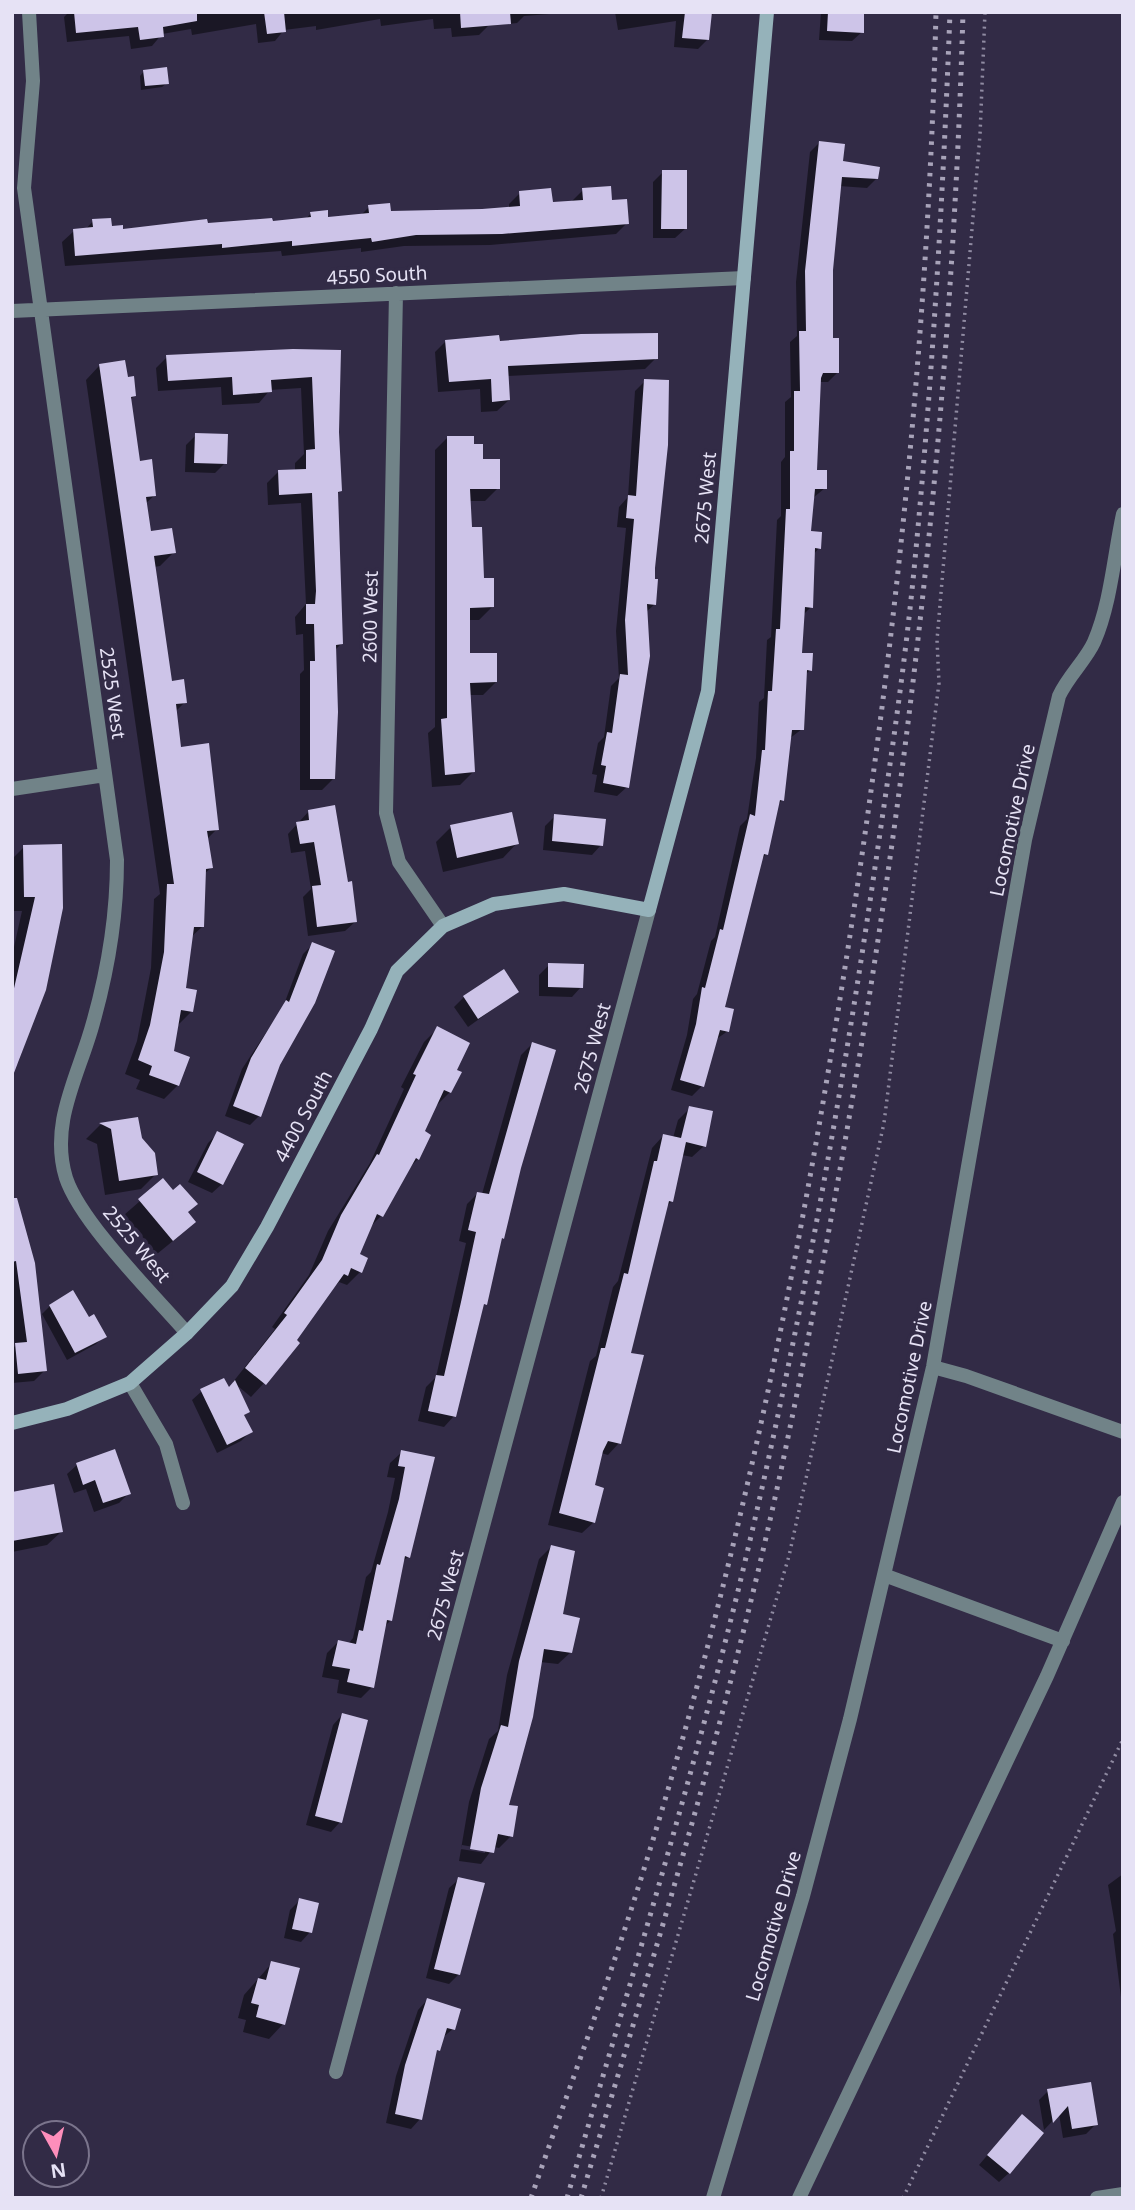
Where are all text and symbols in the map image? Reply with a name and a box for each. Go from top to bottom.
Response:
street label: 4550 South [326,259,428,291]
street label: 2675 West [688,451,722,545]
street label: 2600 West [356,570,384,663]
street label: 2525 West [94,645,132,741]
street label: Locomotive Drive [983,741,1041,899]
street label: 2675 West [567,1000,617,1096]
street label: 4400 South [268,1065,338,1167]
street label: 2525 West [97,1200,177,1288]
street label: Locomotive Drive [880,1298,938,1456]
street label: 2675 West [420,1547,470,1643]
street label: Locomotive Drive [739,1848,807,2004]
north arrow [21,2119,91,2189]
text: N [49,2157,68,2185]

